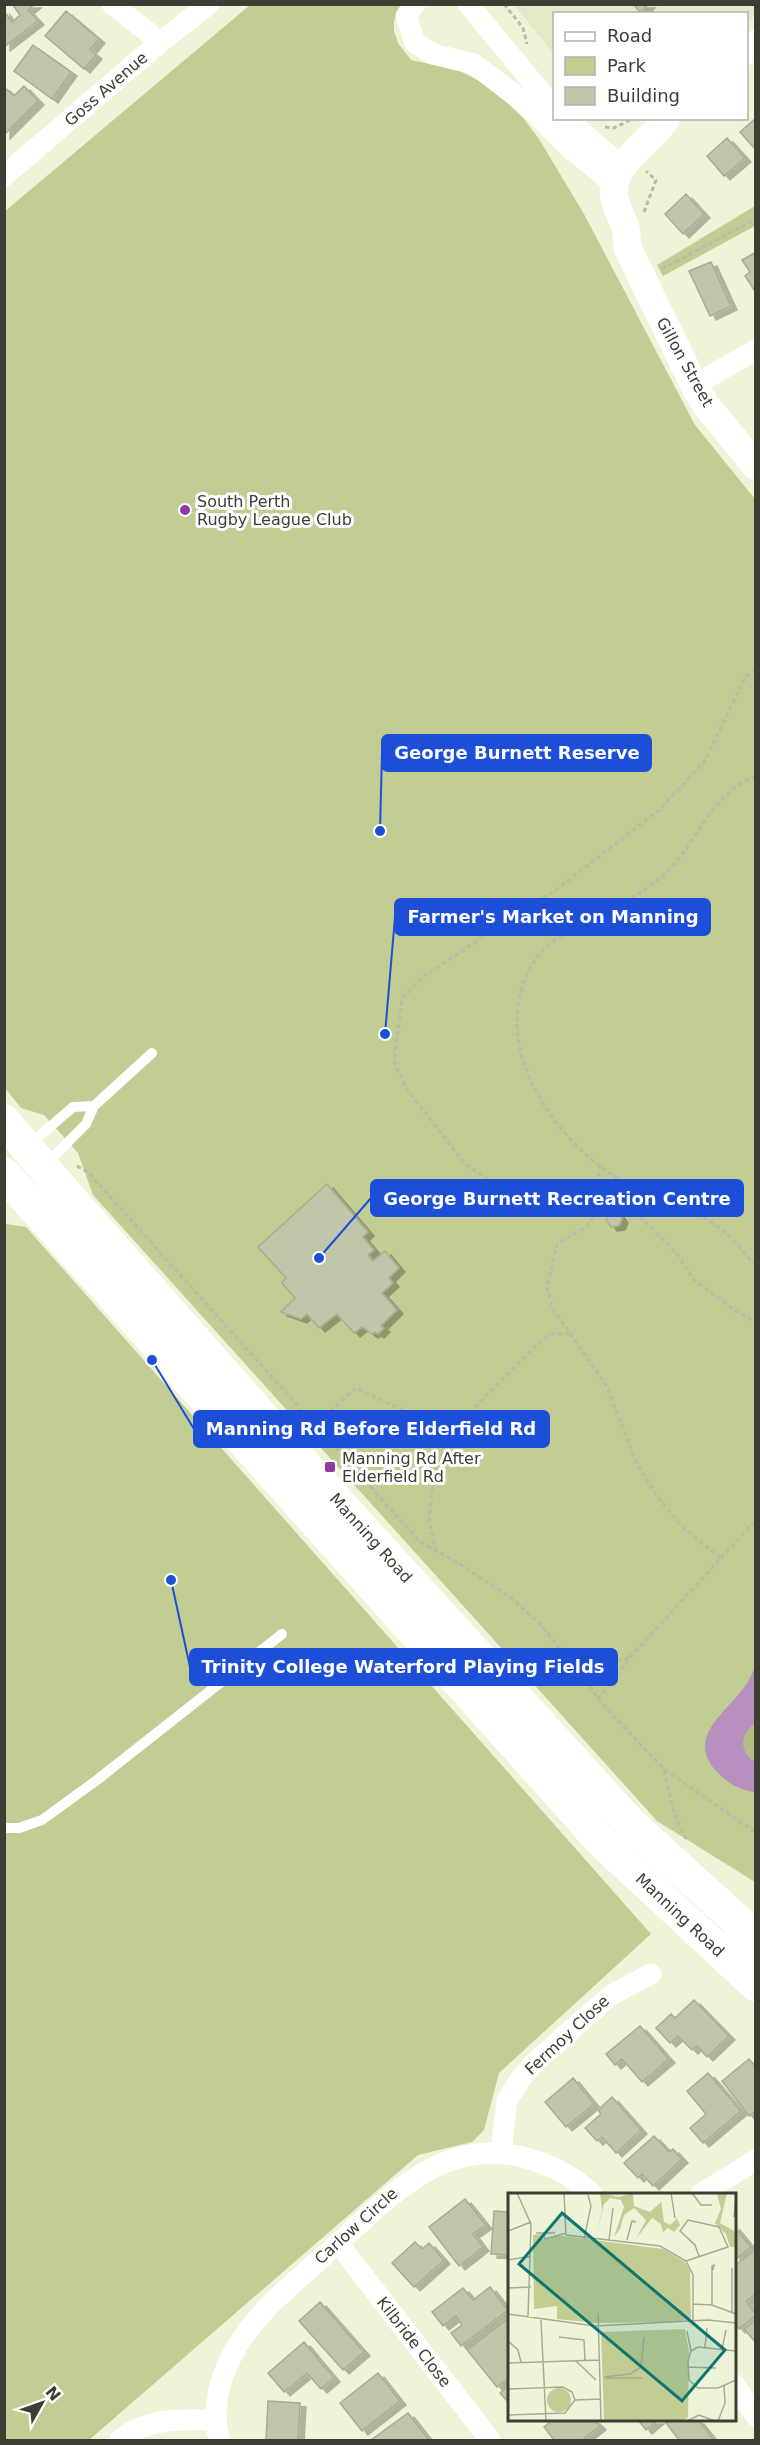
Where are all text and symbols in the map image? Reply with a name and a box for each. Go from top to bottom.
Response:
legend [553,12,748,120]
text: Road [607,25,652,46]
street label: Goss Avenue [61,48,151,130]
text: Park [607,55,646,76]
text: Building [607,85,680,106]
street label: Gillon Street [653,314,717,410]
place label: South Perth Rugby League Club [197,492,352,529]
marker: South Perth Rugby League Club [178,503,192,517]
callout: George Burnett Reserve [382,735,651,771]
text: George Burnett Reserve [394,742,640,763]
callout: Farmer's Market on Manning [395,899,710,935]
text: Farmer's Market on Manning [407,906,699,927]
callout: George Burnett Recreation Centre [371,1180,743,1216]
text: George Burnett Recreation Centre [383,1188,731,1209]
callout: Manning Rd Before Elderfield Rd [194,1411,549,1447]
text: Manning Rd Before Elderfield Rd [206,1418,536,1439]
place label: Manning Rd After Elderfield Rd [342,1449,481,1486]
marker: Manning Rd After Elderfield Rd [323,1460,337,1474]
street label: Manning Road [326,1489,416,1587]
callout: Trinity College Waterford Playing Fields [190,1649,617,1685]
text: Trinity College Waterford Playing Fields [202,1656,604,1677]
street label: Manning Road [632,1869,728,1961]
street label: Fermoy Close [521,1991,613,2079]
street label: Carlow Circle [311,2184,401,2268]
inset map [508,2193,736,2421]
street label: Kilbride Close [373,2293,455,2391]
north arrow [12,2373,72,2433]
text: N [42,2382,65,2405]

